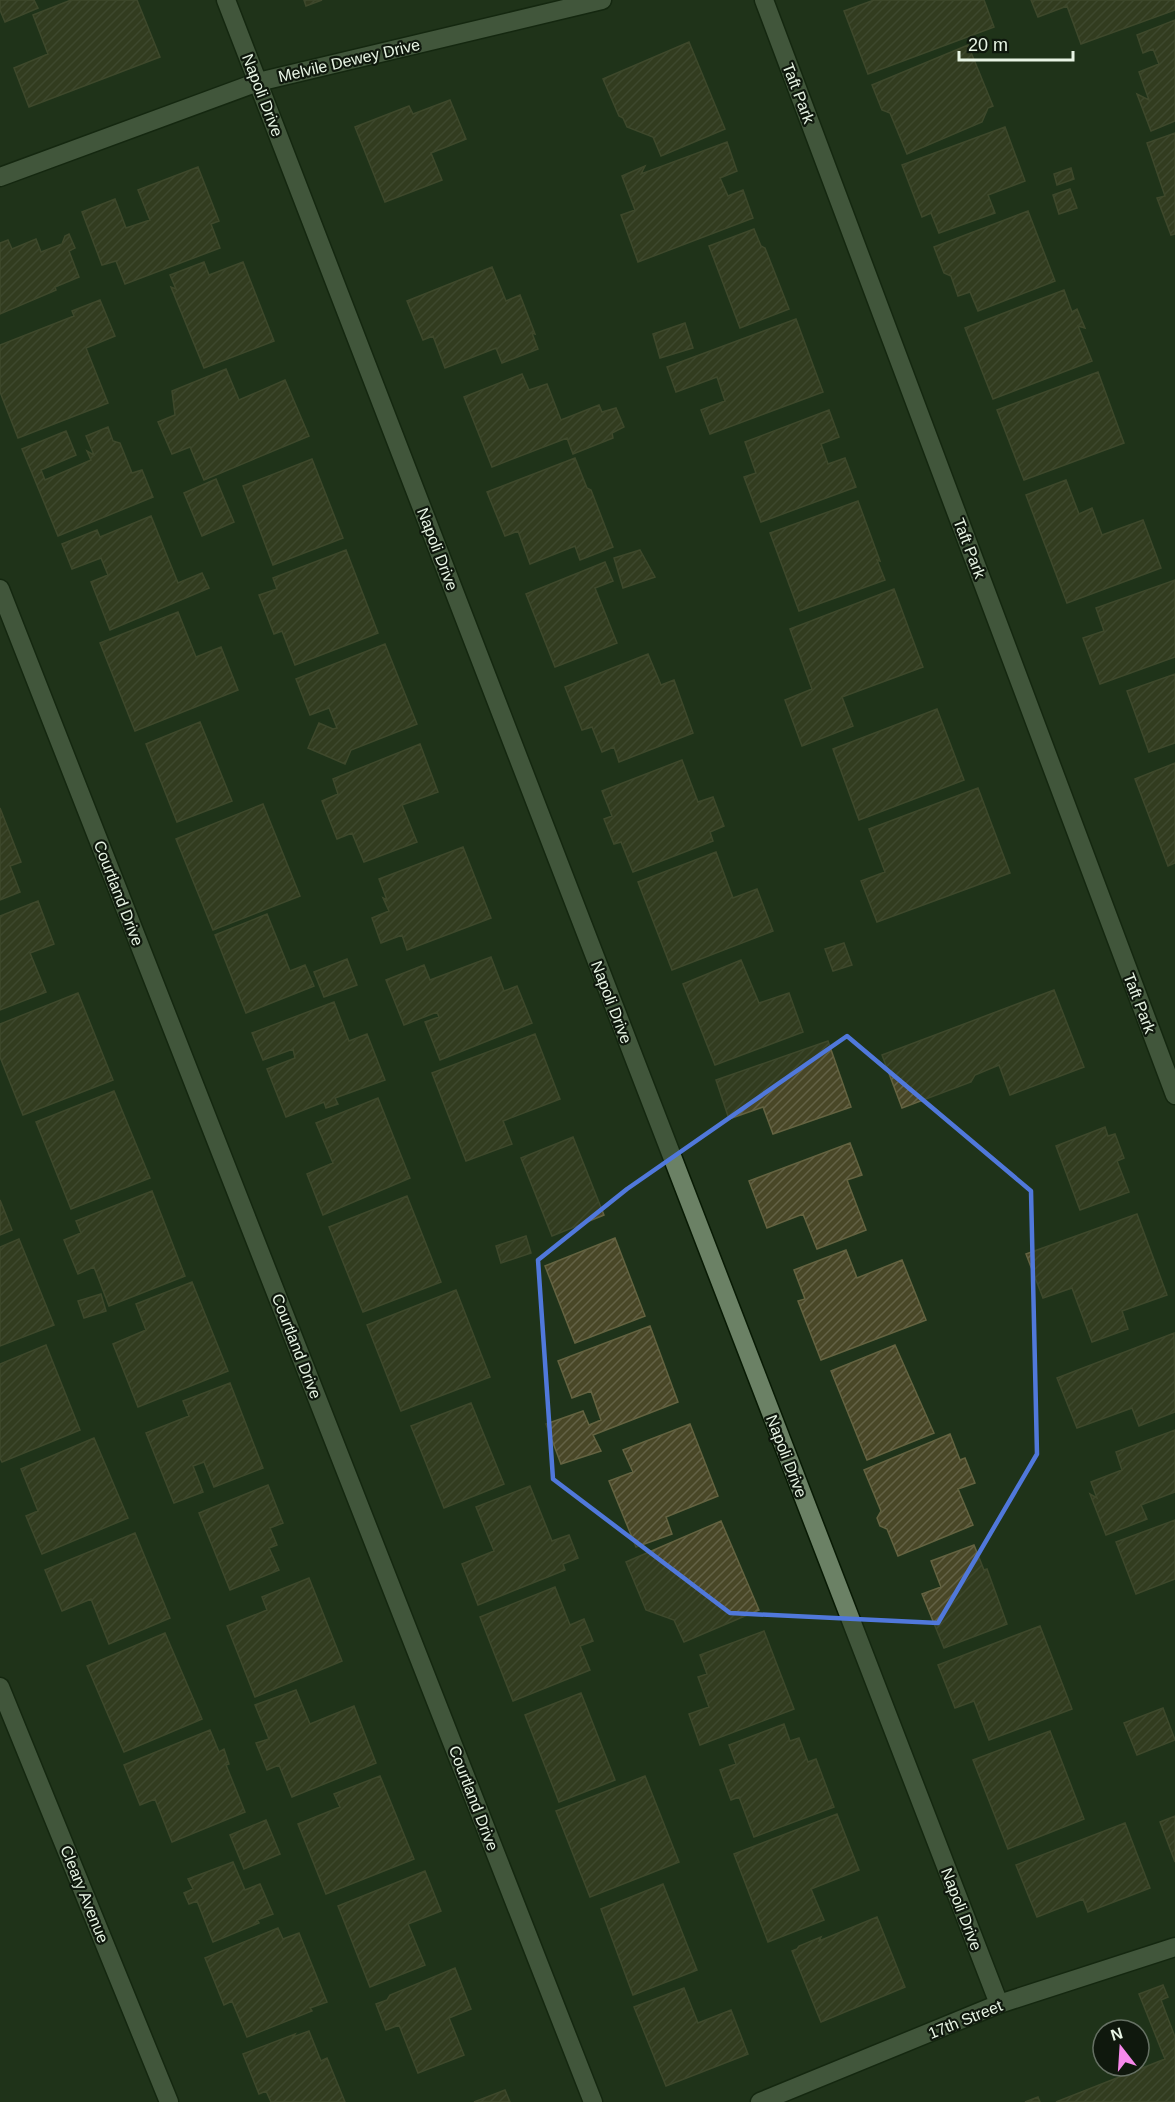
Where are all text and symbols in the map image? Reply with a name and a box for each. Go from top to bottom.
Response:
scale bar [959,24,1073,62]
text: 20 m [968,35,1008,55]
street label: Melvile Dewey Drive [277,36,422,85]
street label: Napoli Drive [239,51,286,139]
street label: Taft Park [779,61,818,127]
street label: Napoli Drive [414,505,461,593]
street label: Taft Park [950,516,989,582]
street label: Courtland Drive [91,838,146,948]
street label: Napoli Drive [588,958,635,1046]
street label: Taft Park [1120,971,1159,1037]
street label: Courtland Drive [269,1291,324,1401]
street label: Napoli Drive [763,1412,810,1500]
street label: Courtland Drive [446,1743,501,1853]
street label: Cleary Avenue [57,1843,112,1946]
street label: Napoli Drive [938,1865,985,1953]
street label: 17th Street [926,1997,1005,2042]
north arrow [1091,2018,1151,2078]
text: N [1109,2024,1125,2044]

